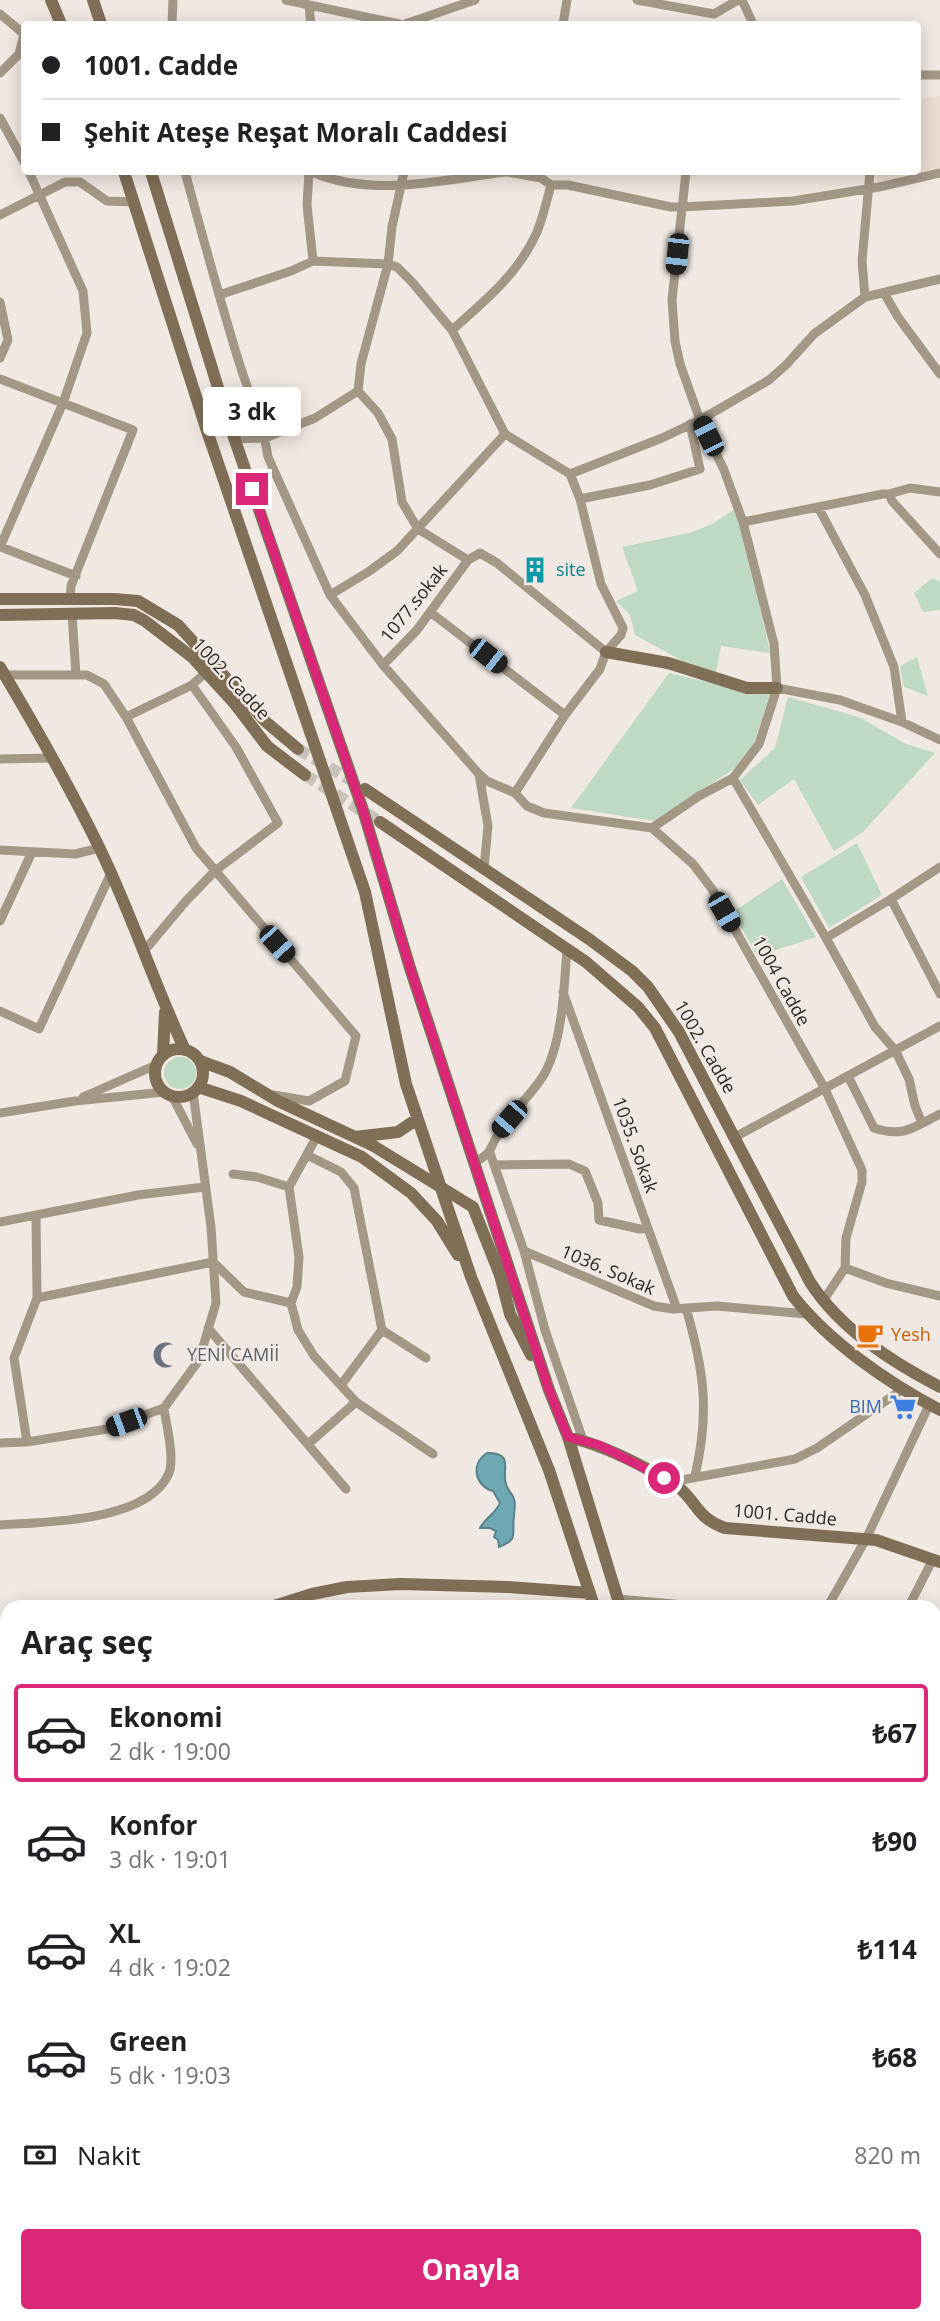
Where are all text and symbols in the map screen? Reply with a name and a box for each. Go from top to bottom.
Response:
text: 1001. Cadde [84,47,238,83]
text: Şehit Ateşe Reşat Moralı Caddesi [84,114,508,150]
car [665,232,690,276]
callout: 3 dk [203,388,301,436]
text: 3 dk [228,395,276,427]
car [690,413,727,459]
route end [236,473,268,505]
building icon: site [520,555,550,585]
place label: site [556,557,586,581]
street label: 1077.sokak [374,558,453,647]
street label: 1002. Cadde [187,632,276,725]
car [465,635,512,677]
car [705,889,744,935]
car [256,921,299,967]
street label: 1004 Cadde [747,931,816,1030]
street label: 1002. Cadde [669,995,742,1098]
street label: 1035. Sokak [608,1093,665,1196]
car [488,1096,531,1142]
street label: 1036. Sokak [558,1238,660,1300]
cafe icon: Yesh [855,1320,885,1350]
place label: Yesh [891,1322,931,1346]
mosque icon: YENİ CAMİİ [151,1340,181,1370]
place label: YENİ CAMİİ [187,1342,279,1366]
supermarket icon: BIM [888,1392,918,1422]
place label: BIM [849,1394,882,1418]
car [103,1405,150,1439]
route start [648,1462,680,1494]
street label: 1001. Cadde [732,1498,838,1530]
text: Araç seç [21,1620,153,1663]
text: Ekonomi [109,1699,222,1735]
icon: car [25,1702,88,1765]
text: ₺67 [872,1715,917,1751]
text: 2 dk · 19:00 [109,1735,231,1767]
text: Konfor [109,1807,197,1843]
icon: car [25,1810,88,1873]
text: ₺90 [872,1823,917,1859]
text: 3 dk · 19:01 [109,1843,231,1875]
text: XL [109,1915,141,1951]
icon: car [25,1918,88,1981]
text: ₺114 [858,1931,917,1967]
text: 4 dk · 19:02 [109,1951,231,1983]
text: Green [109,2023,187,2059]
icon: car [25,2026,88,2089]
text: ₺68 [872,2039,917,2075]
text: 5 dk · 19:03 [109,2059,231,2091]
icon: cash [21,2136,59,2174]
text: Nakit [77,2137,141,2173]
text: 820 m [854,2139,921,2171]
button: Onayla [21,2229,921,2309]

